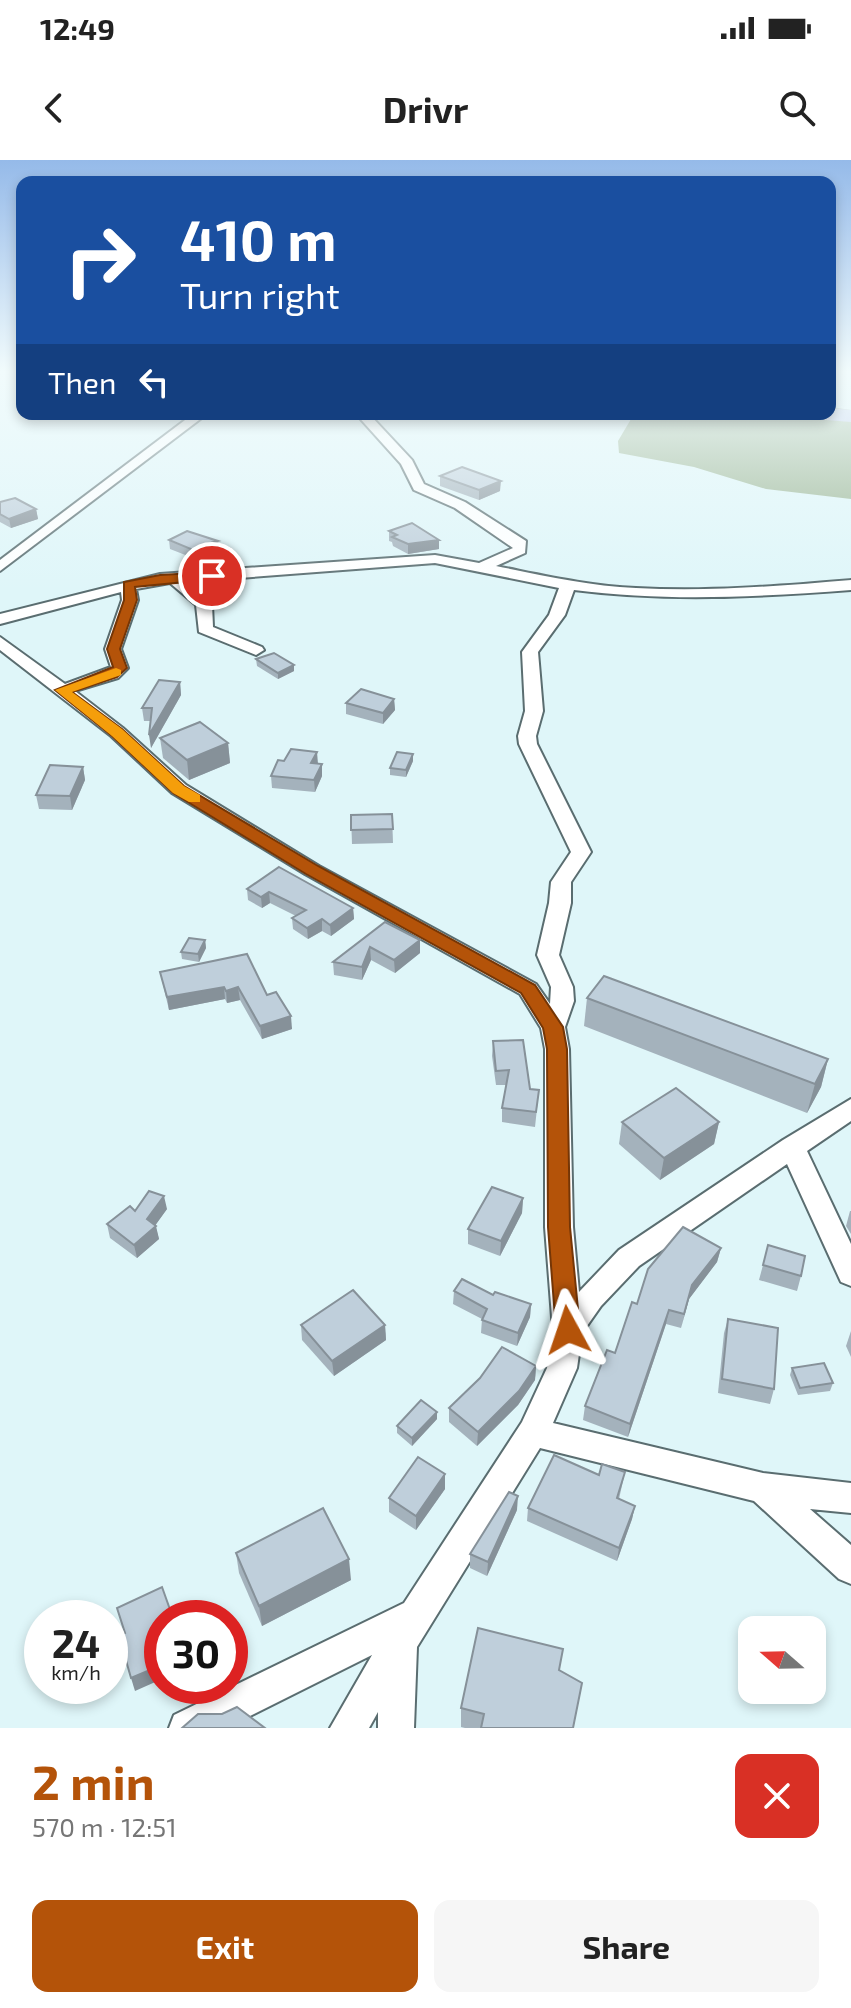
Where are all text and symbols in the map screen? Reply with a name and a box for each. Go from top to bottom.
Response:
text: 12:49 [40,10,115,46]
icon: back [32,86,76,130]
icon: search [775,86,819,130]
text: Drivr [383,87,468,130]
text: 410 m [180,205,337,272]
icon: right [48,208,152,312]
text: Turn right [180,273,340,316]
icon: left [132,360,176,404]
text: Then [48,364,116,400]
pin [178,542,246,610]
icon: arrive [190,554,234,598]
position arrow [526,1288,610,1372]
speed limit sign: 30 [144,1600,248,1704]
north arrow [738,1616,826,1704]
map controls [738,1616,826,1704]
text: 24 [52,1618,100,1666]
text: km/h [51,1660,101,1684]
text: 2 min [32,1752,155,1810]
button: close [735,1754,819,1838]
text: 570 m · 12:51 [32,1811,177,1842]
button: Exit [32,1900,418,1992]
button: Share [434,1900,819,1992]

